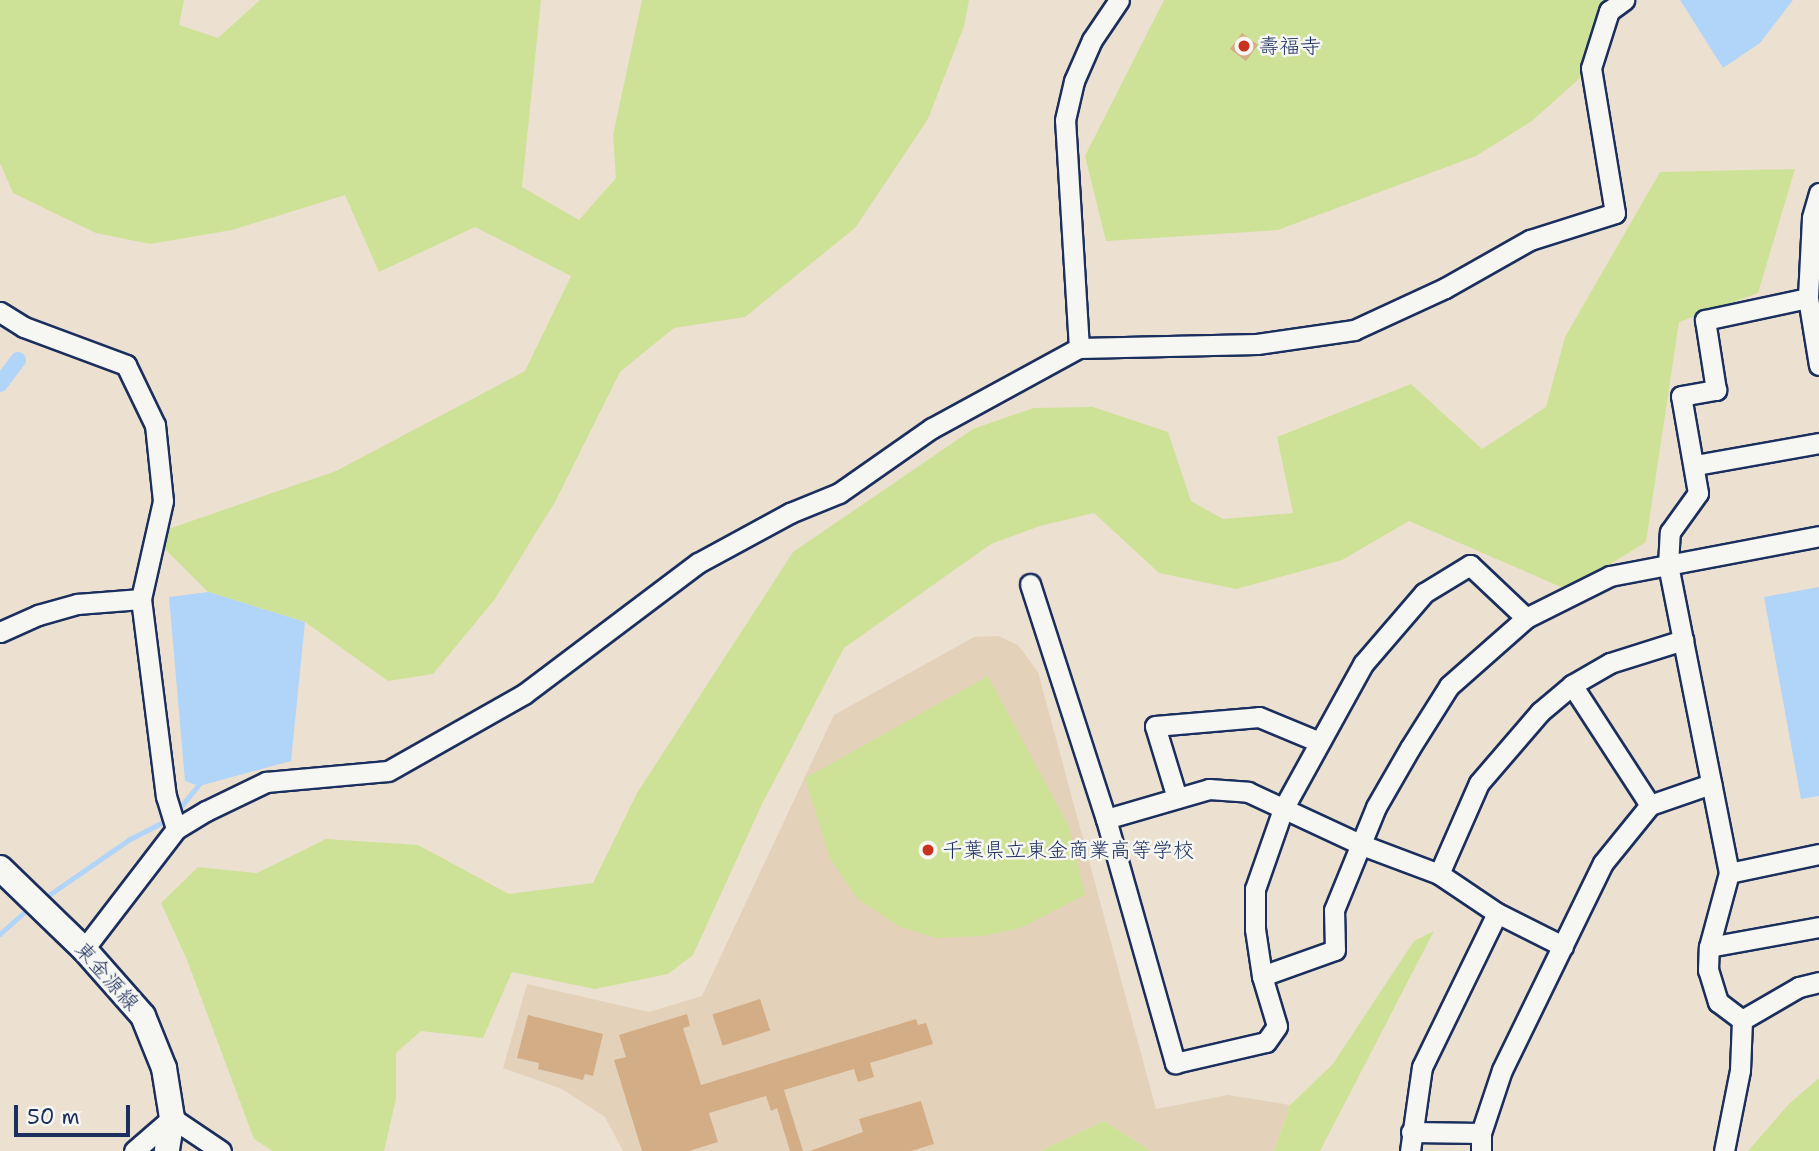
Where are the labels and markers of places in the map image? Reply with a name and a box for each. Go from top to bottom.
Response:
place label: 壽福寺 [1258,33,1321,59]
marker: 壽福寺 [1236,38,1252,54]
place label: 千葉県立東金商業高等学校 [942,837,1194,863]
marker: 千葉県立東金商業高等学校 [920,842,936,858]

